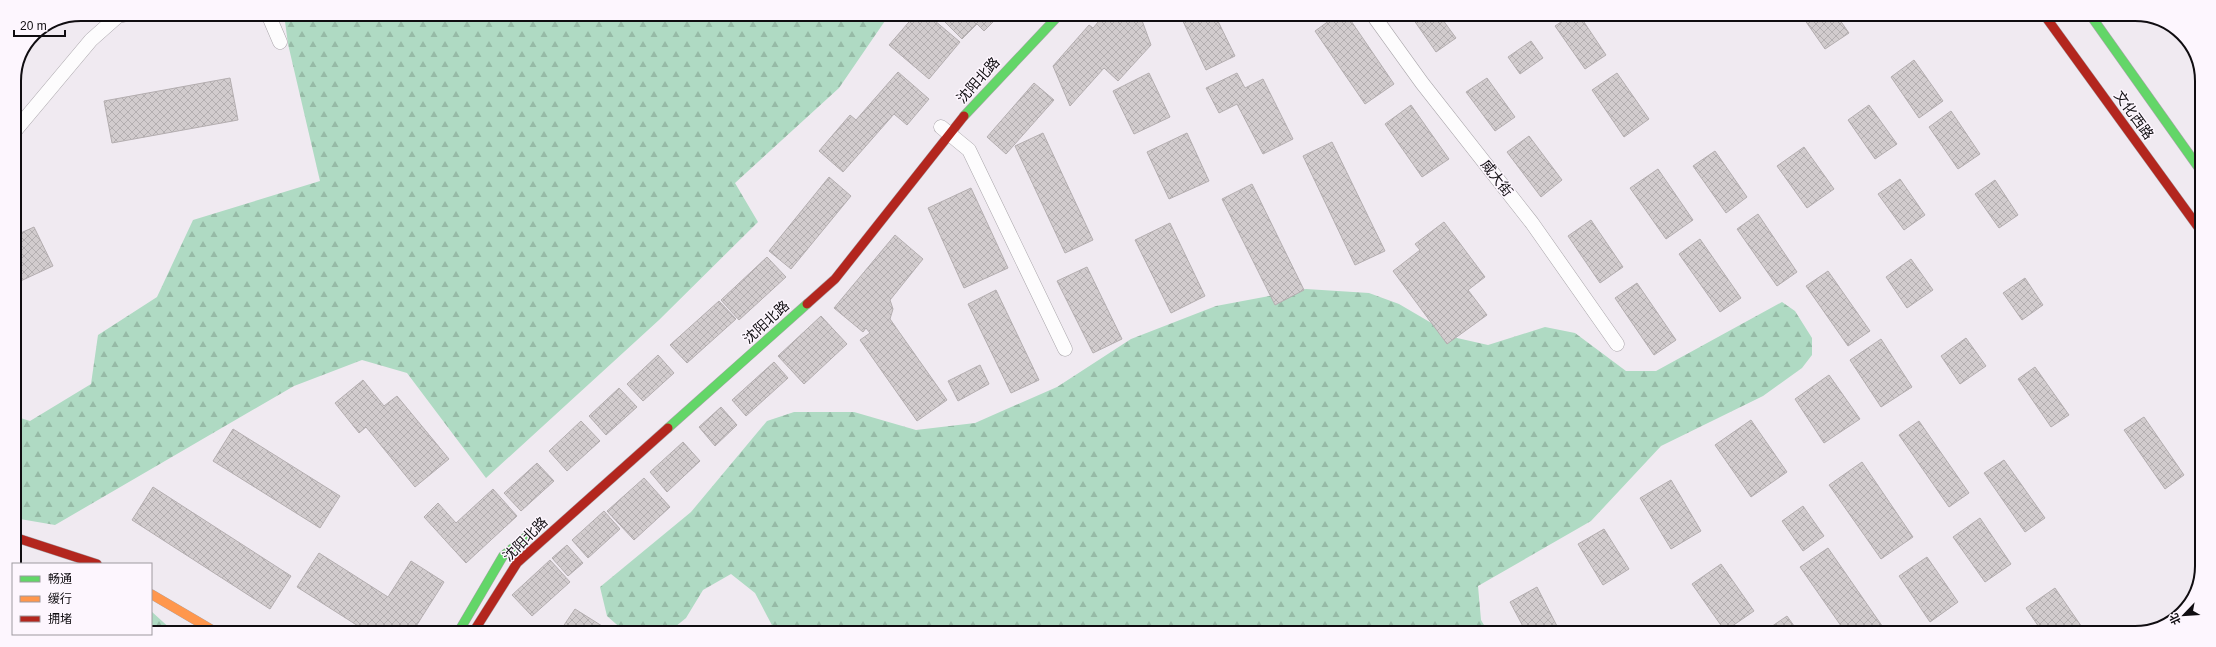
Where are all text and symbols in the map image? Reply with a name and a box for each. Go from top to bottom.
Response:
scale bar [14,12,65,38]
text: 20 m [20,19,47,33]
street label: 沈阳北路 [953,54,1003,106]
street label: 文化西路 [2111,88,2157,142]
street label: 威大街 [1478,157,1516,199]
street label: 沈阳北路 [740,297,792,347]
street label: 沈阳北路 [500,514,550,564]
legend [12,563,152,635]
text: 畅通 [48,572,72,586]
text: 缓行 [48,592,72,606]
north arrow [2164,595,2204,635]
text: 拥堵 [48,612,72,626]
text: 北 [2167,612,2183,627]

